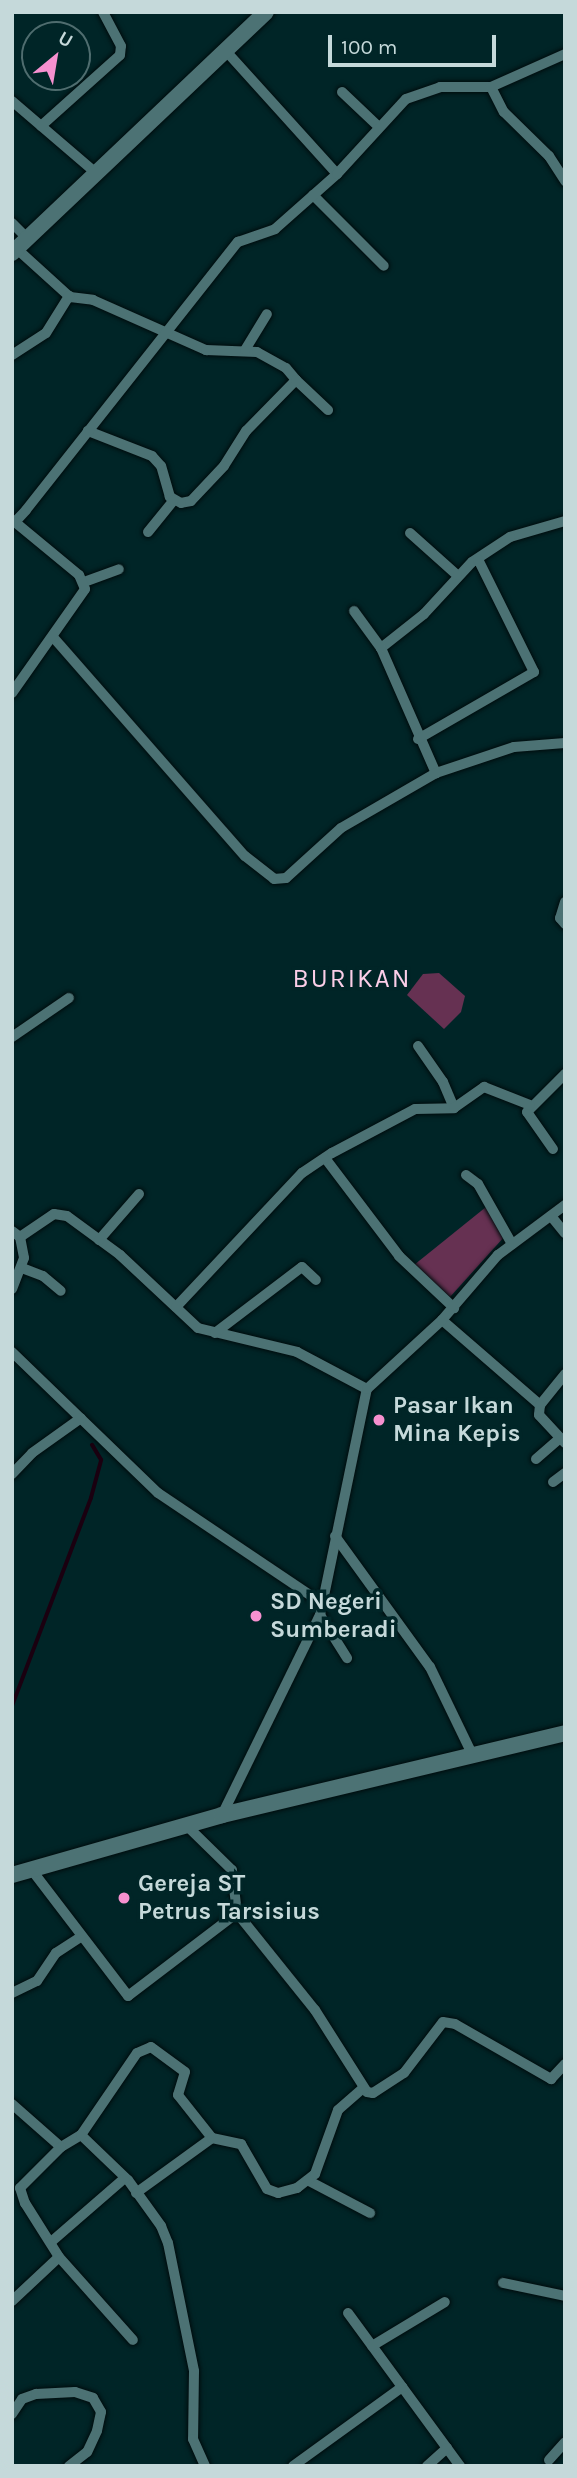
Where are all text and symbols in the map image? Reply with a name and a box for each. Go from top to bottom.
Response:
north arrow [21,21,91,91]
scale bar [332,21,500,65]
text: U [54,27,77,52]
text: 100 m [341,35,398,59]
district label: BURIKAN [293,963,411,995]
place label: Pasar Ikan Mina Kepis [393,1392,521,1448]
marker: Pasar Ikan Mina Kepis [371,1412,387,1428]
place label: SD Negeri Sumberadi [270,1588,397,1644]
marker: SD Negeri Sumberadi [248,1608,264,1624]
place label: Gereja ST Petrus Tarsisius [138,1870,320,1926]
marker: Gereja ST Petrus Tarsisius [116,1890,132,1906]

